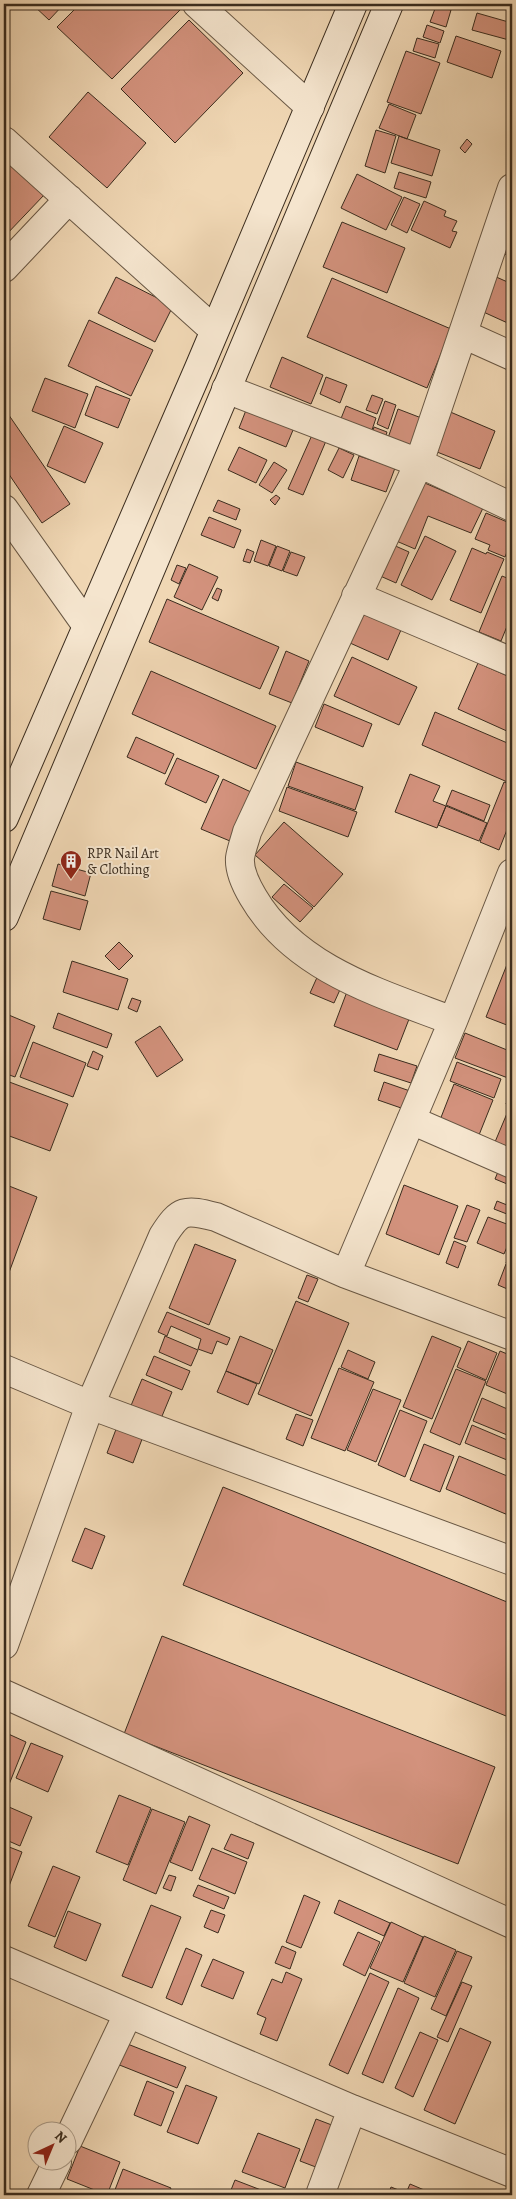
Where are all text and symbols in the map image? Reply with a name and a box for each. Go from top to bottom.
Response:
place label: RPR Nail Art & Clothing [87,844,159,879]
building icon: RPR Nail Art & Clothing [59,849,83,880]
north arrow [28,2122,78,2172]
text: N [50,2127,71,2147]

